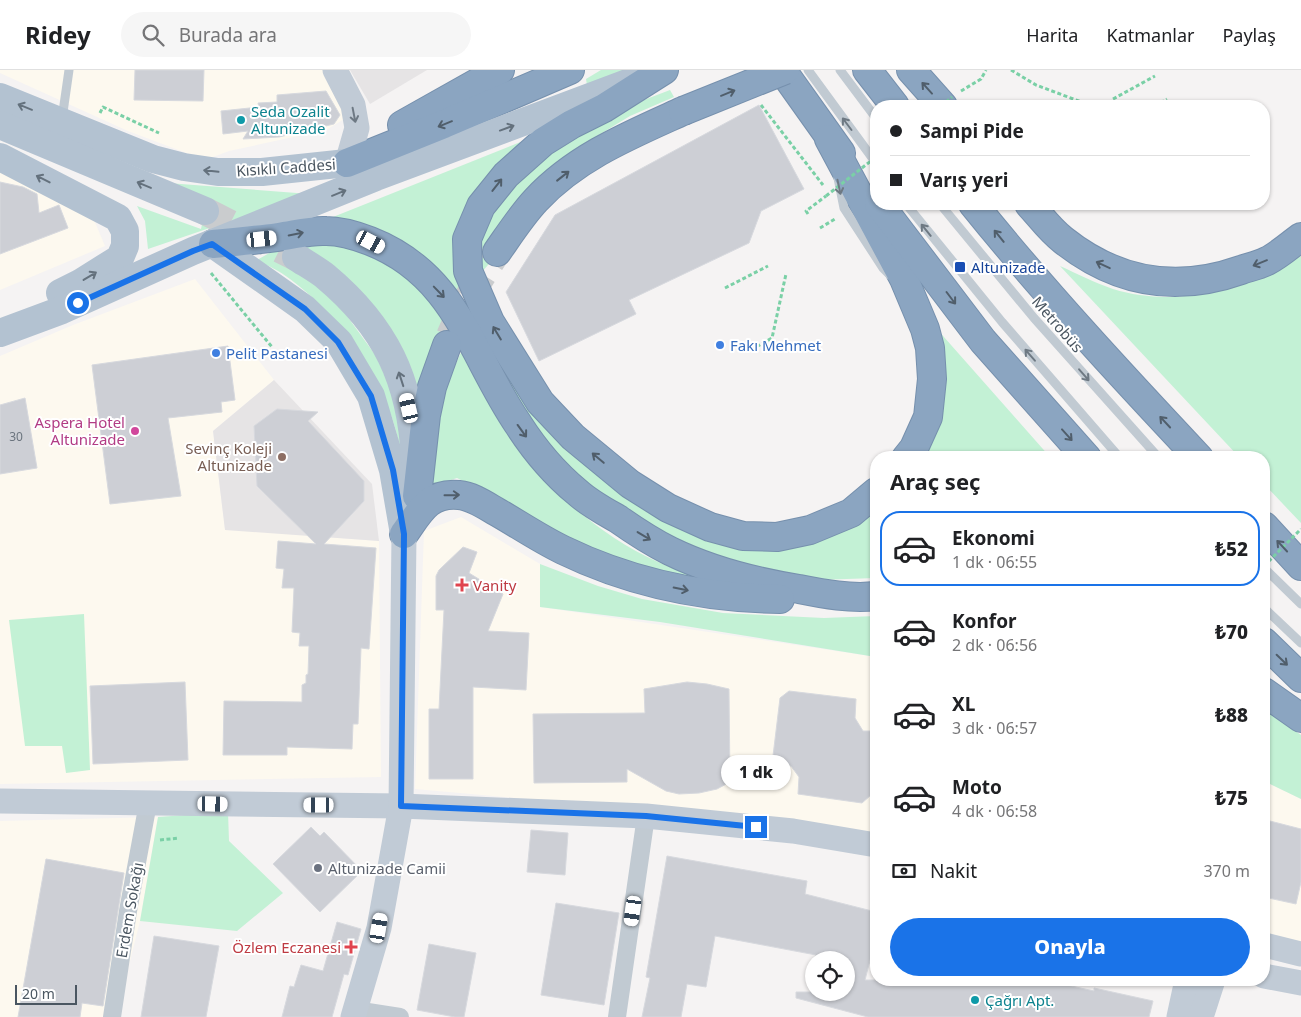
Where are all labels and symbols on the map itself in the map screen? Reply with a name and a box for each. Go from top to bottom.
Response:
one-way arrow [921,82,933,95]
one-way arrow [720,88,735,97]
place label: Seda Ozalit Altunizade [251,101,330,138]
one-way arrow [18,102,33,111]
one-way arrow [350,106,360,122]
marker: Seda Ozalit Altunizade [235,114,247,126]
one-way arrow [842,117,852,131]
one-way arrow [438,119,453,129]
one-way arrow [499,123,514,132]
street label: Kısıklı Caddesi [236,154,336,180]
one-way arrow [203,166,219,176]
one-way arrow [556,171,569,182]
one-way arrow [36,174,51,183]
one-way arrow [835,178,845,194]
one-way arrow [137,179,152,189]
one-way arrow [492,179,503,192]
one-way arrow [331,187,346,196]
one-way arrow [921,224,932,237]
car [354,228,387,256]
one-way arrow [287,229,303,238]
one-way arrow [993,229,1004,242]
car [246,230,277,248]
place label: Altunizade [971,257,1045,277]
one-way arrow [1253,259,1268,269]
marker: Altunizade [953,260,967,274]
one-way arrow [1096,260,1111,270]
one-way arrow [83,271,97,281]
one-way arrow [433,285,445,298]
one-way arrow [945,291,956,304]
route start [67,292,89,314]
street label: Metrobüs [1028,292,1088,356]
one-way arrow [492,326,502,340]
place label: Fakı Mehmet [730,335,822,355]
marker: Fakı Mehmet [714,339,726,351]
place label: Pelit Pastanesi [226,343,328,363]
marker: Pelit Pastanesi [210,347,222,359]
one-way arrow [1025,349,1036,362]
one-way arrow [1078,369,1090,382]
one-way arrow [396,372,406,388]
car [398,392,419,424]
place label: Aspera Hotel Altunizade [34,412,125,449]
one-way arrow [1159,416,1171,428]
one-way arrow [517,424,528,437]
marker: Aspera Hotel Altunizade [129,425,141,437]
house number: 30 [9,428,23,445]
one-way arrow [1061,429,1073,442]
place label: Sevinç Koleji Altunizade [185,438,272,475]
marker: Sevinç Koleji Altunizade [276,451,288,463]
one-way arrow [592,453,605,464]
one-way arrow [444,490,460,500]
one-way arrow [636,532,650,542]
one-way arrow [1276,540,1288,553]
place label: Vanity [473,575,517,595]
marker: Vanity [455,578,469,592]
one-way arrow [673,585,689,594]
one-way arrow [1276,654,1289,666]
callout: 1 dk [721,754,791,790]
car [197,796,228,812]
car [304,798,334,813]
route end [745,816,767,838]
place label: Altunizade Camii [328,858,446,878]
street label: Erdem Sokağı [111,861,147,959]
marker: Altunizade Camii [312,862,324,874]
car [623,895,642,927]
car [369,912,388,944]
place label: Özlem Eczanesi [232,937,341,957]
marker: Özlem Eczanesi [345,941,357,953]
scale bar [15,982,78,1005]
place label: Çağrı Apt. [985,990,1054,1010]
marker: Çağrı Apt. [969,994,981,1006]

